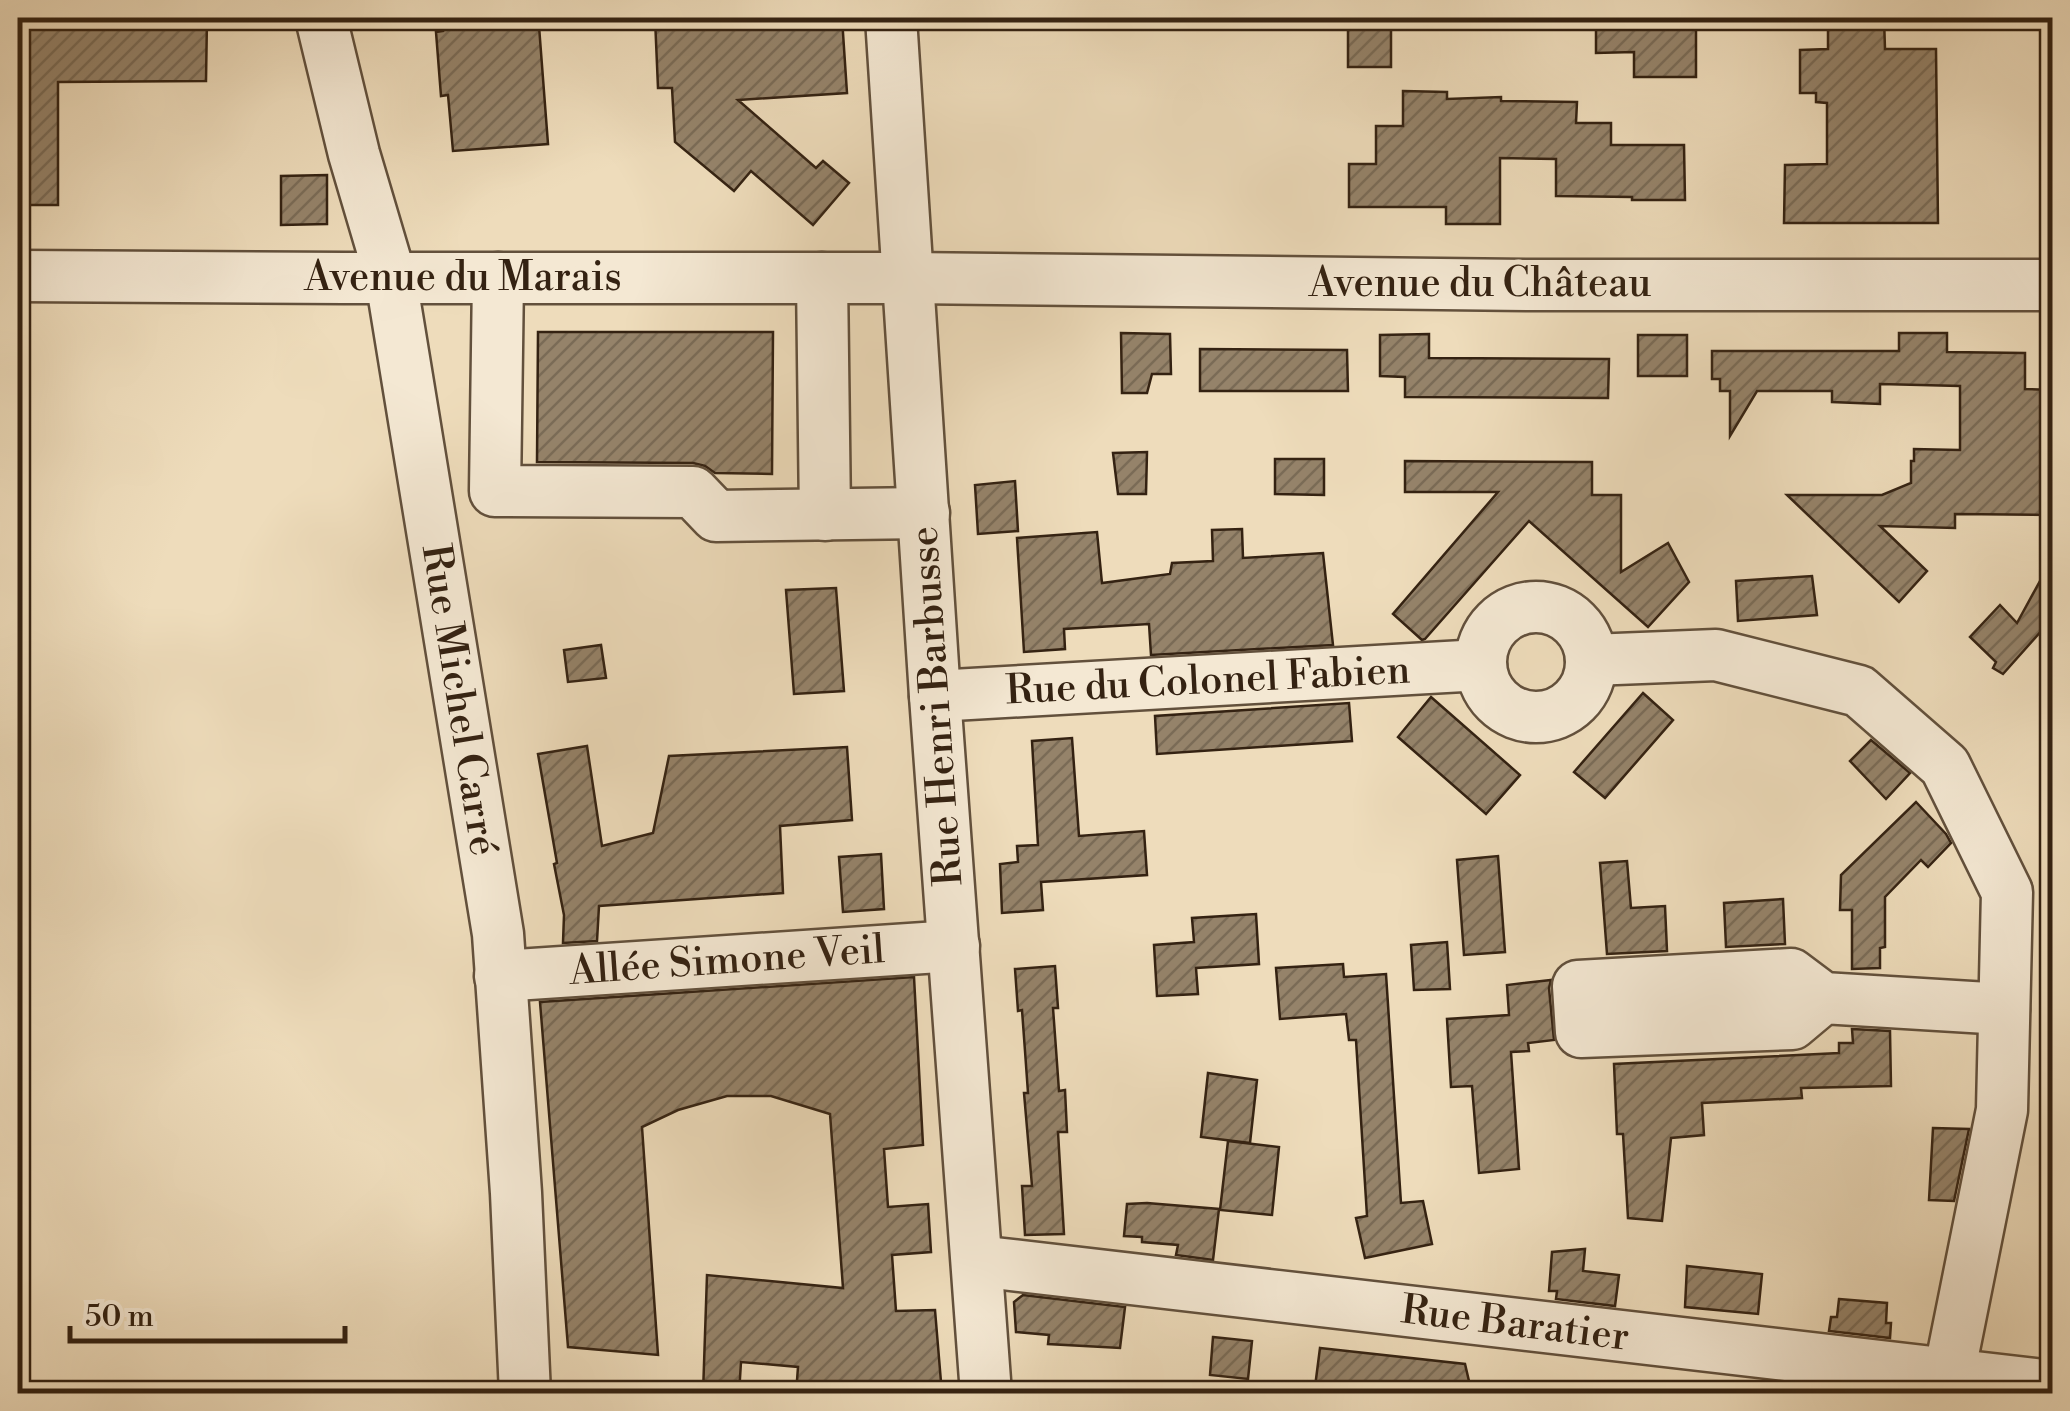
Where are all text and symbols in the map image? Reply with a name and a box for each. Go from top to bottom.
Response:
street label: Avenue du Marais [303,253,622,303]
street label: Avenue du Château [1308,259,1651,309]
street label: Rue Henri Barbusse [899,524,975,888]
street label: Rue Michel Carré [410,541,508,859]
street label: Rue du Colonel Fabien [1004,645,1412,717]
street label: Allée Simone Veil [567,925,887,997]
scale bar [70,1281,345,1343]
street label: Rue Baratier [1398,1285,1632,1363]
text: 50 m [85,1298,154,1336]

